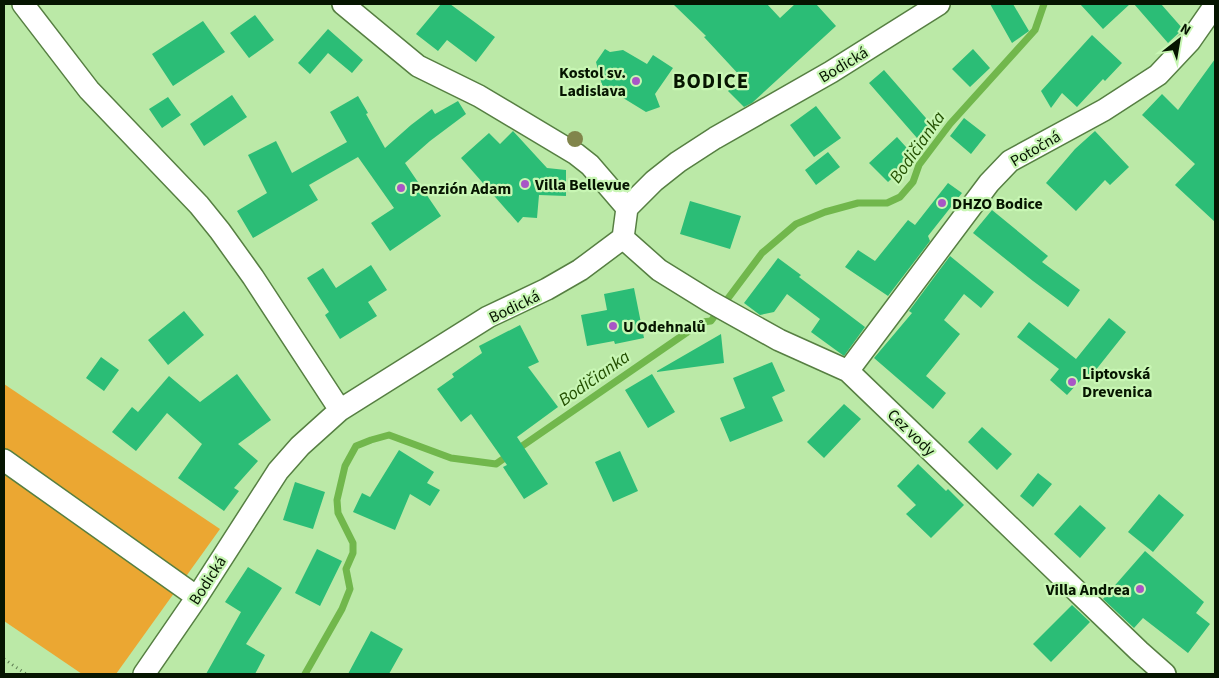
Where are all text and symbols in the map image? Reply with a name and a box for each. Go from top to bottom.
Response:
north arrow [1154,15,1204,65]
text: N [1176,19,1194,41]
street label: Bodická [815,42,872,88]
place label: Kostol sv. Ladislava [559,62,626,102]
district label: BODICE [673,66,749,96]
marker: Kostol sv. Ladislava [630,75,642,87]
water label: Bodičianka [884,106,952,188]
street label: Potočná [1006,126,1065,172]
place label: Villa Bellevue [534,174,630,196]
place label: Penzión Adam [411,178,511,200]
marker: Villa Bellevue [519,178,531,190]
marker: Penzión Adam [395,182,407,194]
place label: DHZO Bodice [952,193,1043,215]
marker: DHZO Bodice [936,197,948,209]
street label: Bodická [485,285,544,329]
place label: U Odehnalů [623,316,706,338]
marker: U Odehnalů [607,320,619,332]
water label: Bodičianka [553,344,636,412]
place label: Liptovská Drevenica [1082,363,1152,403]
marker: Liptovská Drevenica [1066,376,1078,388]
street label: Cez vody [882,404,941,462]
street label: Bodická [184,552,232,609]
place label: Villa Andrea [1045,579,1130,601]
marker: Villa Andrea [1134,583,1146,595]

